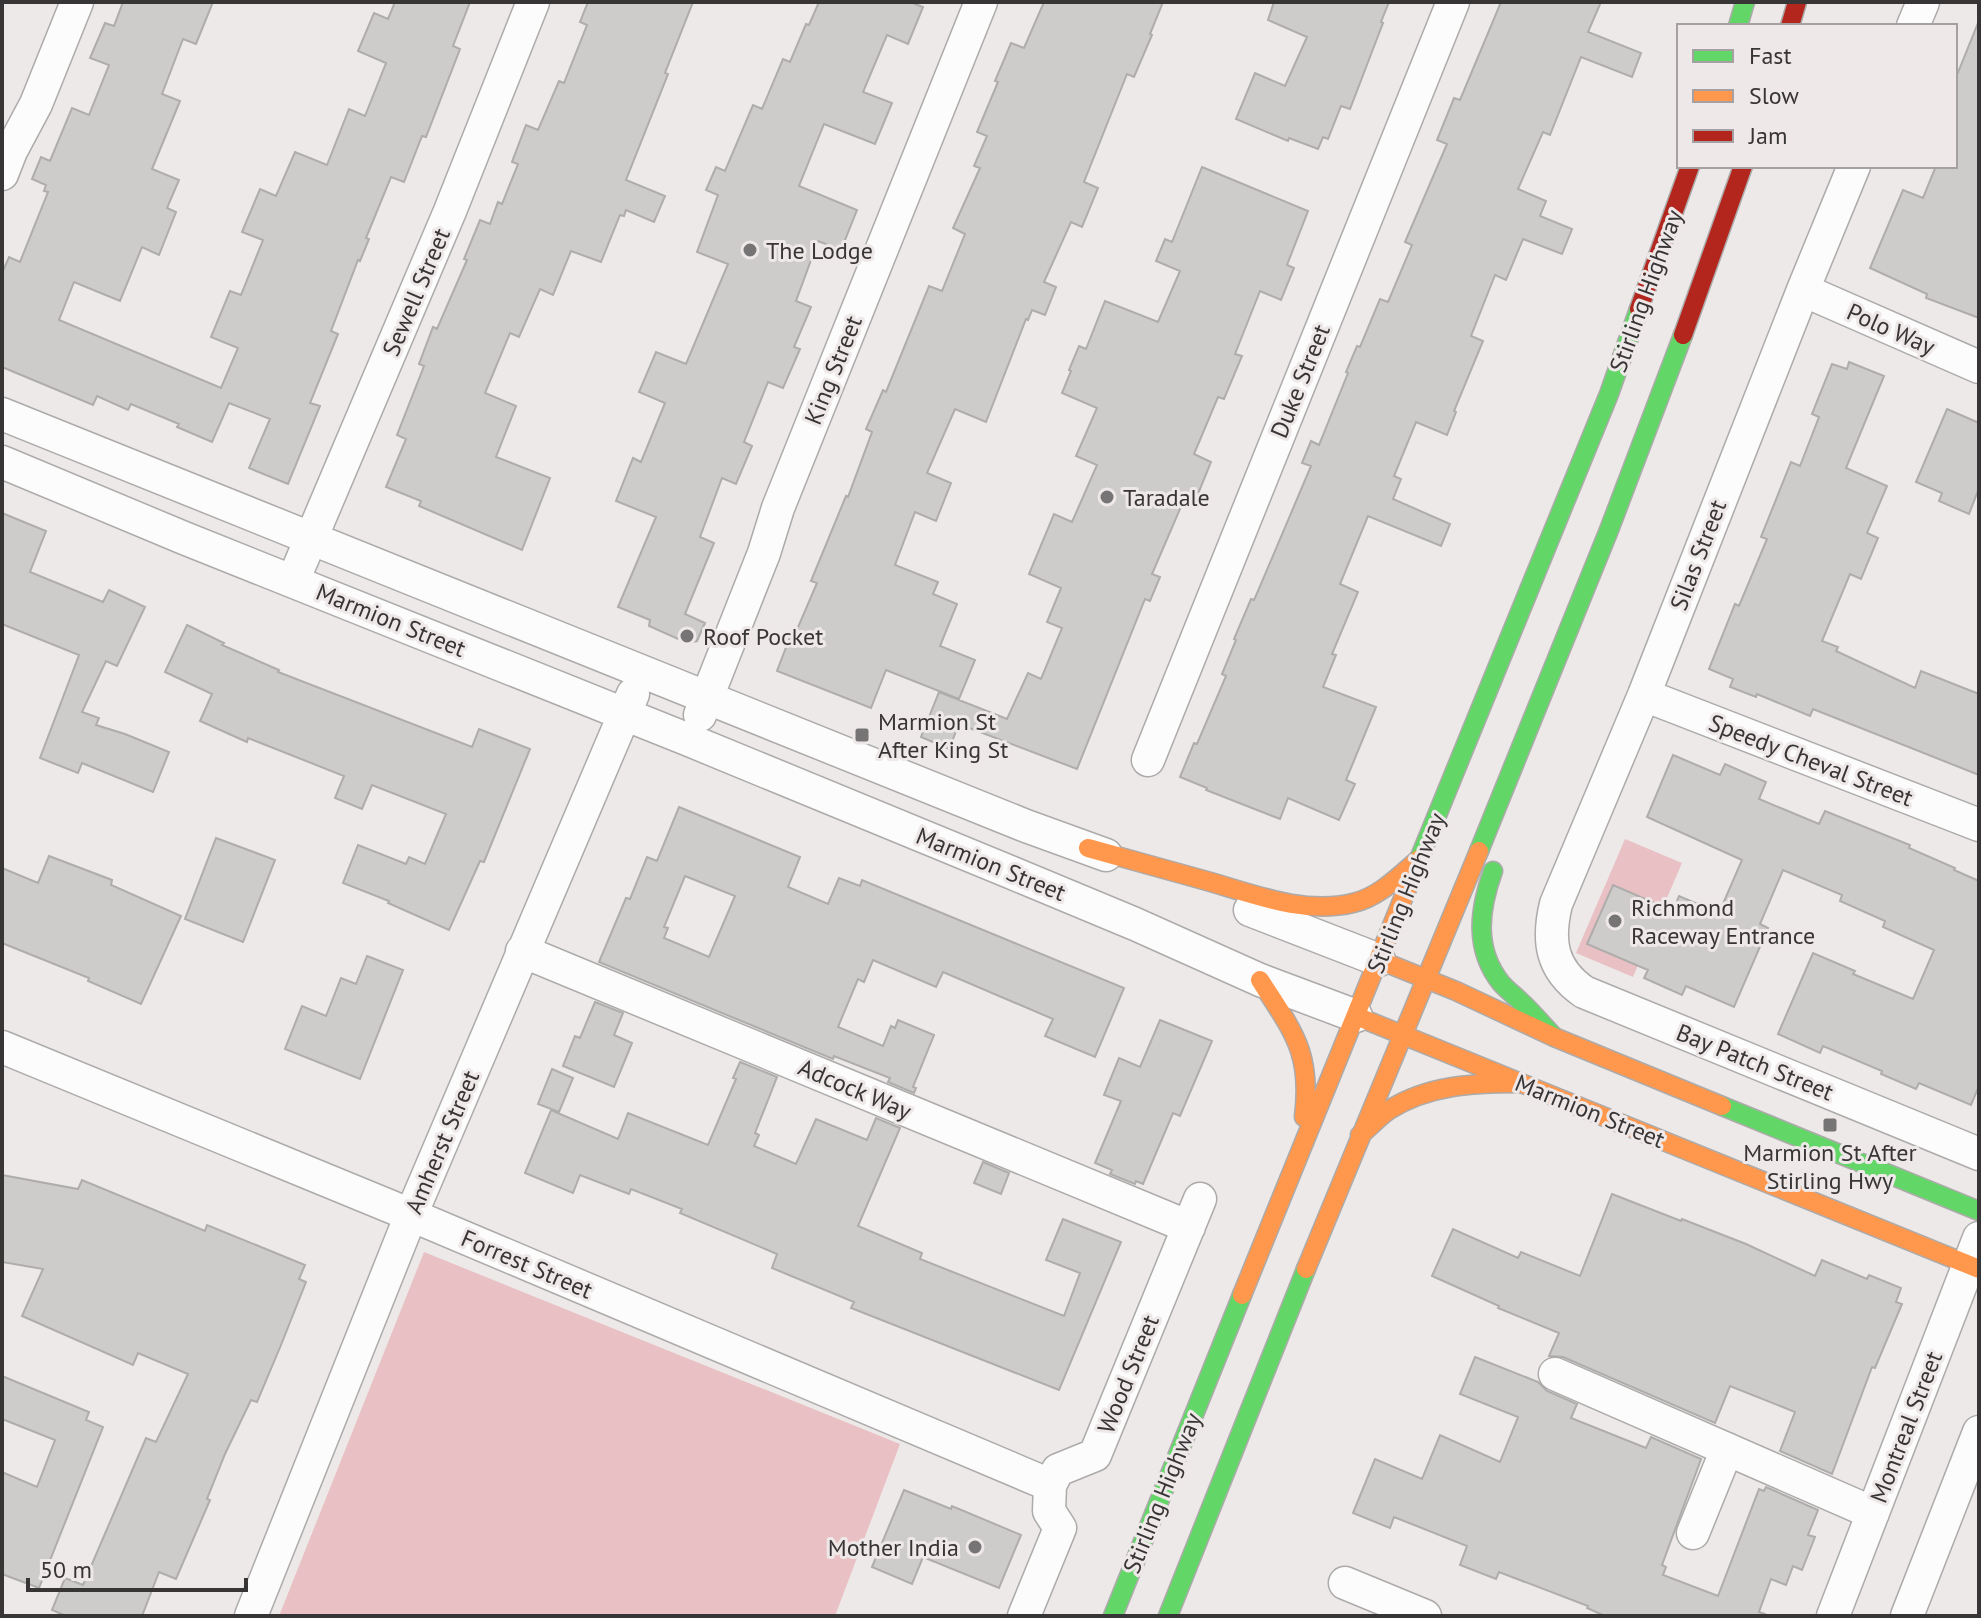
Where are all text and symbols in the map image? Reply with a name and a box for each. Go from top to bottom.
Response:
legend [1677,24,1957,168]
text: Fast [1749,40,1792,71]
text: Slow [1749,80,1799,111]
text: Jam [1748,120,1787,151]
street label: Stirling Highway [1602,206,1690,376]
street label: Sewell Street [375,223,457,361]
place label: The Lodge [766,235,873,266]
marker: The Lodge [741,241,759,259]
street label: Polo Way [1842,296,1940,362]
street label: King Street [797,311,869,429]
street label: Duke Street [1263,320,1337,442]
place label: Taradale [1123,482,1210,513]
marker: Taradale [1098,488,1116,506]
street label: Silas Street [1663,495,1733,615]
street label: Marmion Street [312,576,470,664]
place label: Roof Pocket [703,621,823,652]
marker: Roof Pocket [678,627,696,645]
place label: Marmion St After King St [878,706,1008,765]
street label: Speedy Cheval Street [1705,707,1917,813]
marker: Marmion St After King St [853,726,871,744]
street label: Stirling Highway [1360,808,1452,978]
street label: Marmion Street [912,820,1070,908]
place label: Richmond Raceway Entrance [1631,892,1815,951]
marker: Richmond Raceway Entrance [1606,912,1624,930]
street label: Bay Patch Street [1672,1016,1838,1108]
street label: Adcock Way [794,1051,916,1127]
street label: Amherst Street [398,1066,486,1218]
street label: Marmion Street [1511,1067,1669,1155]
marker: Marmion St After Stirling Hwy [1821,1116,1839,1134]
place label: Marmion St After Stirling Hwy [1743,1137,1917,1196]
street label: Forrest Street [457,1222,597,1306]
street label: Wood Street [1090,1310,1166,1438]
street label: Montreal Street [1863,1347,1949,1507]
street label: Stirling Highway [1116,1408,1208,1578]
place label: Mother India [828,1532,959,1563]
marker: Mother India [966,1538,984,1556]
scale bar [28,1542,246,1592]
text: 50 m [40,1554,92,1585]

